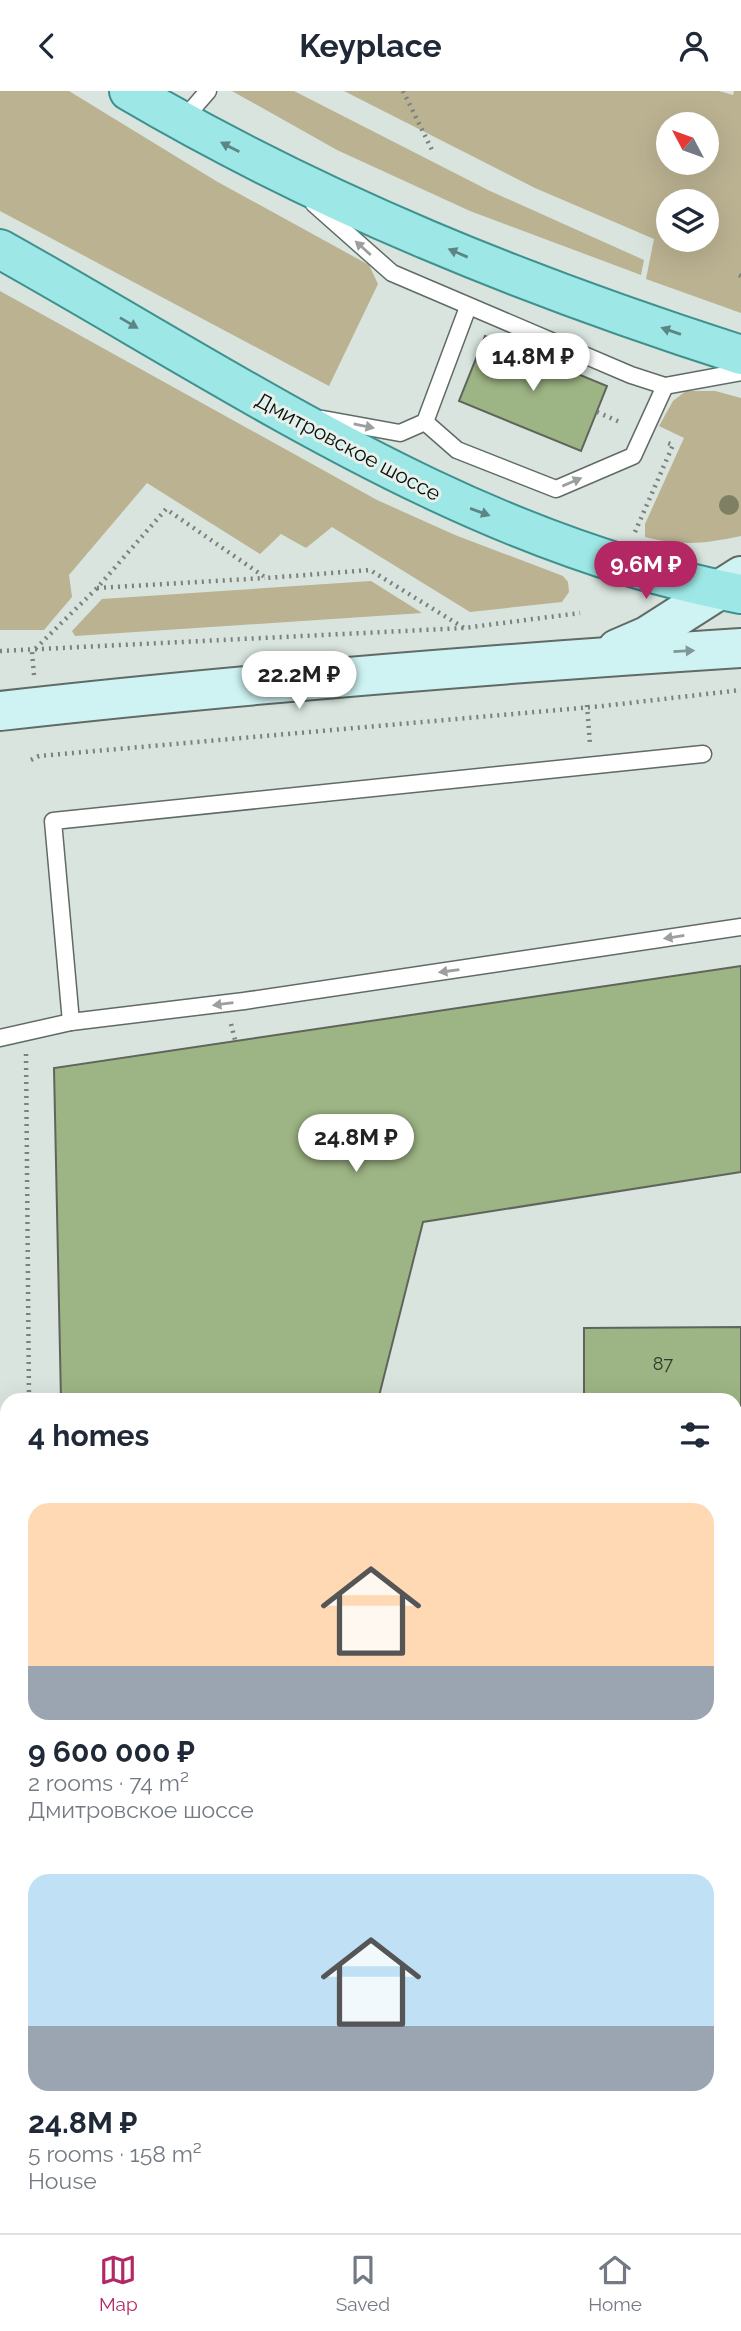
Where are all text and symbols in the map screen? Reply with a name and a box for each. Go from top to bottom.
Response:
icon: back [28,27,66,65]
text: Keyplace [299,27,442,64]
icon: person [675,27,713,65]
north arrow [656,112,719,175]
map controls [656,112,719,252]
one-way arrow [219,141,239,153]
button: layers [656,189,719,252]
one-way arrow [355,240,372,256]
one-way arrow [447,248,468,259]
one-way arrow [119,317,138,330]
one-way arrow [661,325,682,336]
pin: 14.8M ₽ [468,334,598,393]
text: 14.8M ₽ [492,342,574,369]
street label: Дмитровское шоссе [251,387,445,506]
one-way arrow [353,421,375,432]
one-way arrow [562,476,582,488]
one-way arrow [469,507,490,518]
pin: 9.6M ₽ [589,541,703,601]
text: 9.6M ₽ [610,550,682,577]
one-way arrow [673,646,695,657]
pin: 22.2M ₽ [234,651,364,711]
text: 22.2M ₽ [258,660,340,687]
one-way arrow [662,932,684,943]
one-way arrow [437,965,459,976]
one-way arrow [212,998,234,1009]
pin: 24.8M ₽ [291,1115,421,1174]
text: 24.8M ₽ [314,1123,398,1150]
house number: 87 [653,1353,674,1374]
icon: filters [676,1416,714,1454]
text: 4 homes [28,1418,149,1453]
icon: home [308,1548,434,1674]
text: 9 600 000 ₽ [28,1734,195,1769]
text: 2 rooms · 74 m² [28,1769,189,1796]
text: Дмитровское шоссе [28,1796,254,1823]
icon: home [308,1919,434,2045]
text: 24.8M ₽ [28,2105,138,2140]
text: 5 rooms · 158 m² [28,2140,202,2167]
text: House [28,2167,97,2194]
tab: Map [99,2251,138,2315]
tab: Saved [336,2251,390,2315]
tab: Home [588,2251,642,2315]

